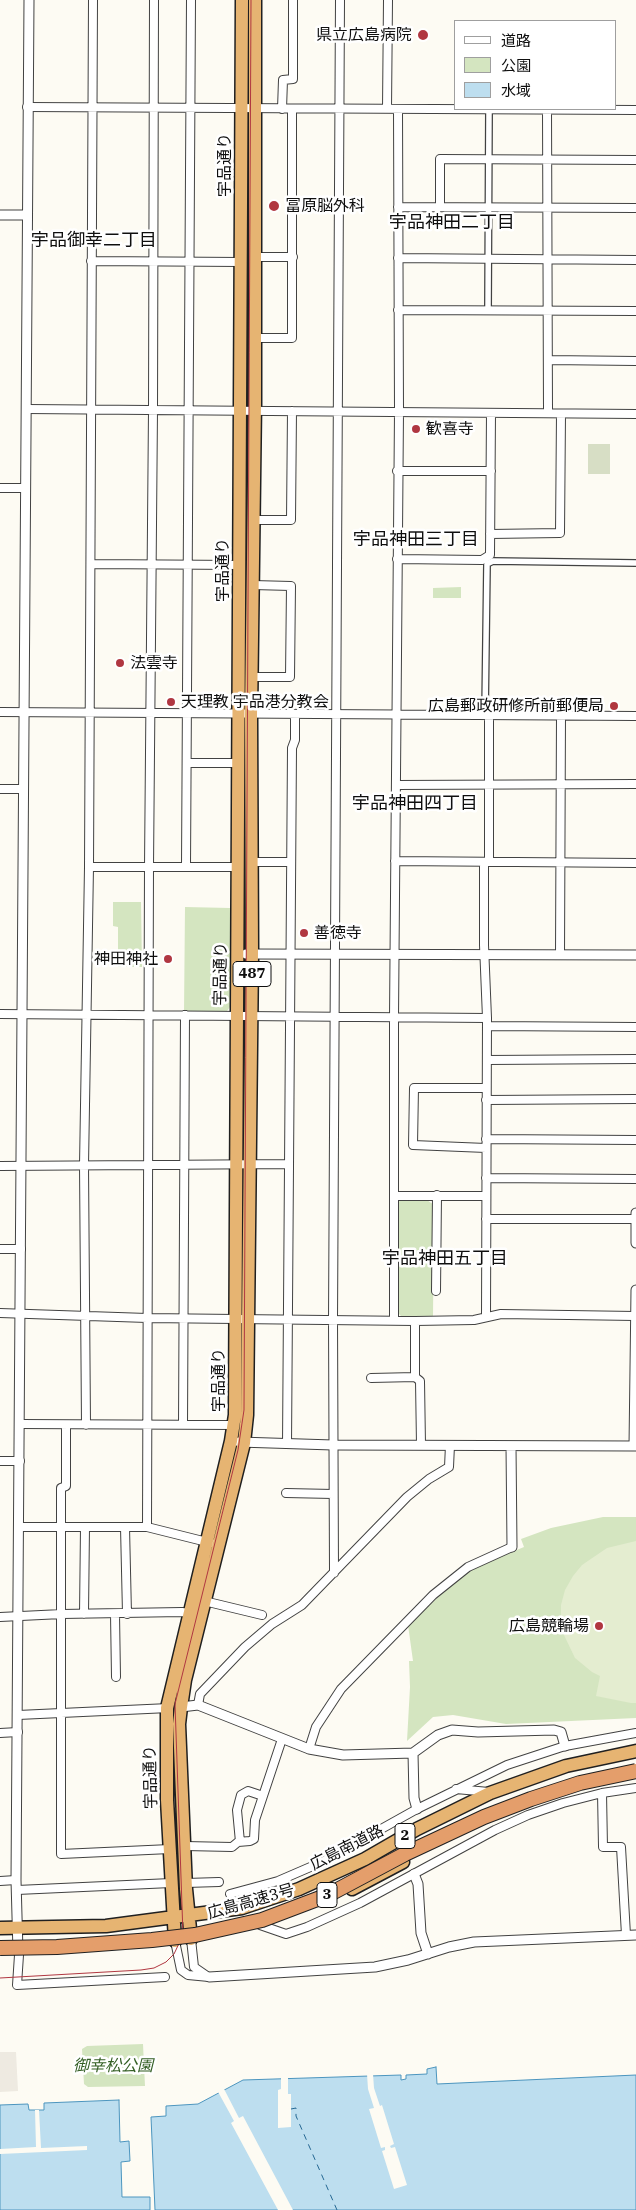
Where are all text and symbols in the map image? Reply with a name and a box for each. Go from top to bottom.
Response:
legend [454,20,616,110]
place label: 県立広島病院 [316,25,412,45]
marker: 県立広島病院 [416,28,430,42]
text: 道路 [501,31,531,50]
text: 公園 [501,56,531,75]
text: 水域 [501,81,531,100]
street label: 宇品通り [215,133,235,197]
place label: 冨原脳外科 [285,196,365,216]
marker: 冨原脳外科 [267,199,281,213]
district label: 宇品神田二丁目 [389,212,515,234]
district label: 宇品御幸二丁目 [31,230,157,252]
place label: 歓喜寺 [426,419,474,439]
marker: 歓喜寺 [410,423,422,435]
district label: 宇品神田三丁目 [353,529,479,551]
street label: 宇品通り [213,538,233,602]
place label: 法雲寺 [130,653,178,673]
marker: 法雲寺 [114,657,126,669]
place label: 天理教 宇品港分教会 [181,692,329,712]
marker: 天理教 宇品港分教会 [165,696,177,708]
place label: 広島郵政研修所前郵便局 [428,696,604,716]
marker: 広島郵政研修所前郵便局 [608,700,620,712]
district label: 宇品神田四丁目 [352,793,478,815]
place label: 善徳寺 [314,923,362,943]
marker: 善徳寺 [298,927,310,939]
street label: 宇品通り [211,942,231,1006]
place label: 神田神社 [94,949,158,969]
marker: 神田神社 [162,953,174,965]
road number: 487 [233,962,271,986]
district label: 宇品神田五丁目 [382,1248,508,1270]
street label: 宇品通り [209,1348,229,1412]
place label: 広島競輪場 [509,1616,589,1636]
marker: 広島競輪場 [593,1620,605,1632]
street label: 宇品通り [141,1745,161,1809]
street label: 広島南道路 [307,1821,387,1875]
road number: 2 [395,1824,415,1848]
street label: 広島高速3号 [205,1880,297,1924]
road number: 3 [317,1882,337,1908]
park label: 御幸松公園 [73,2056,153,2076]

